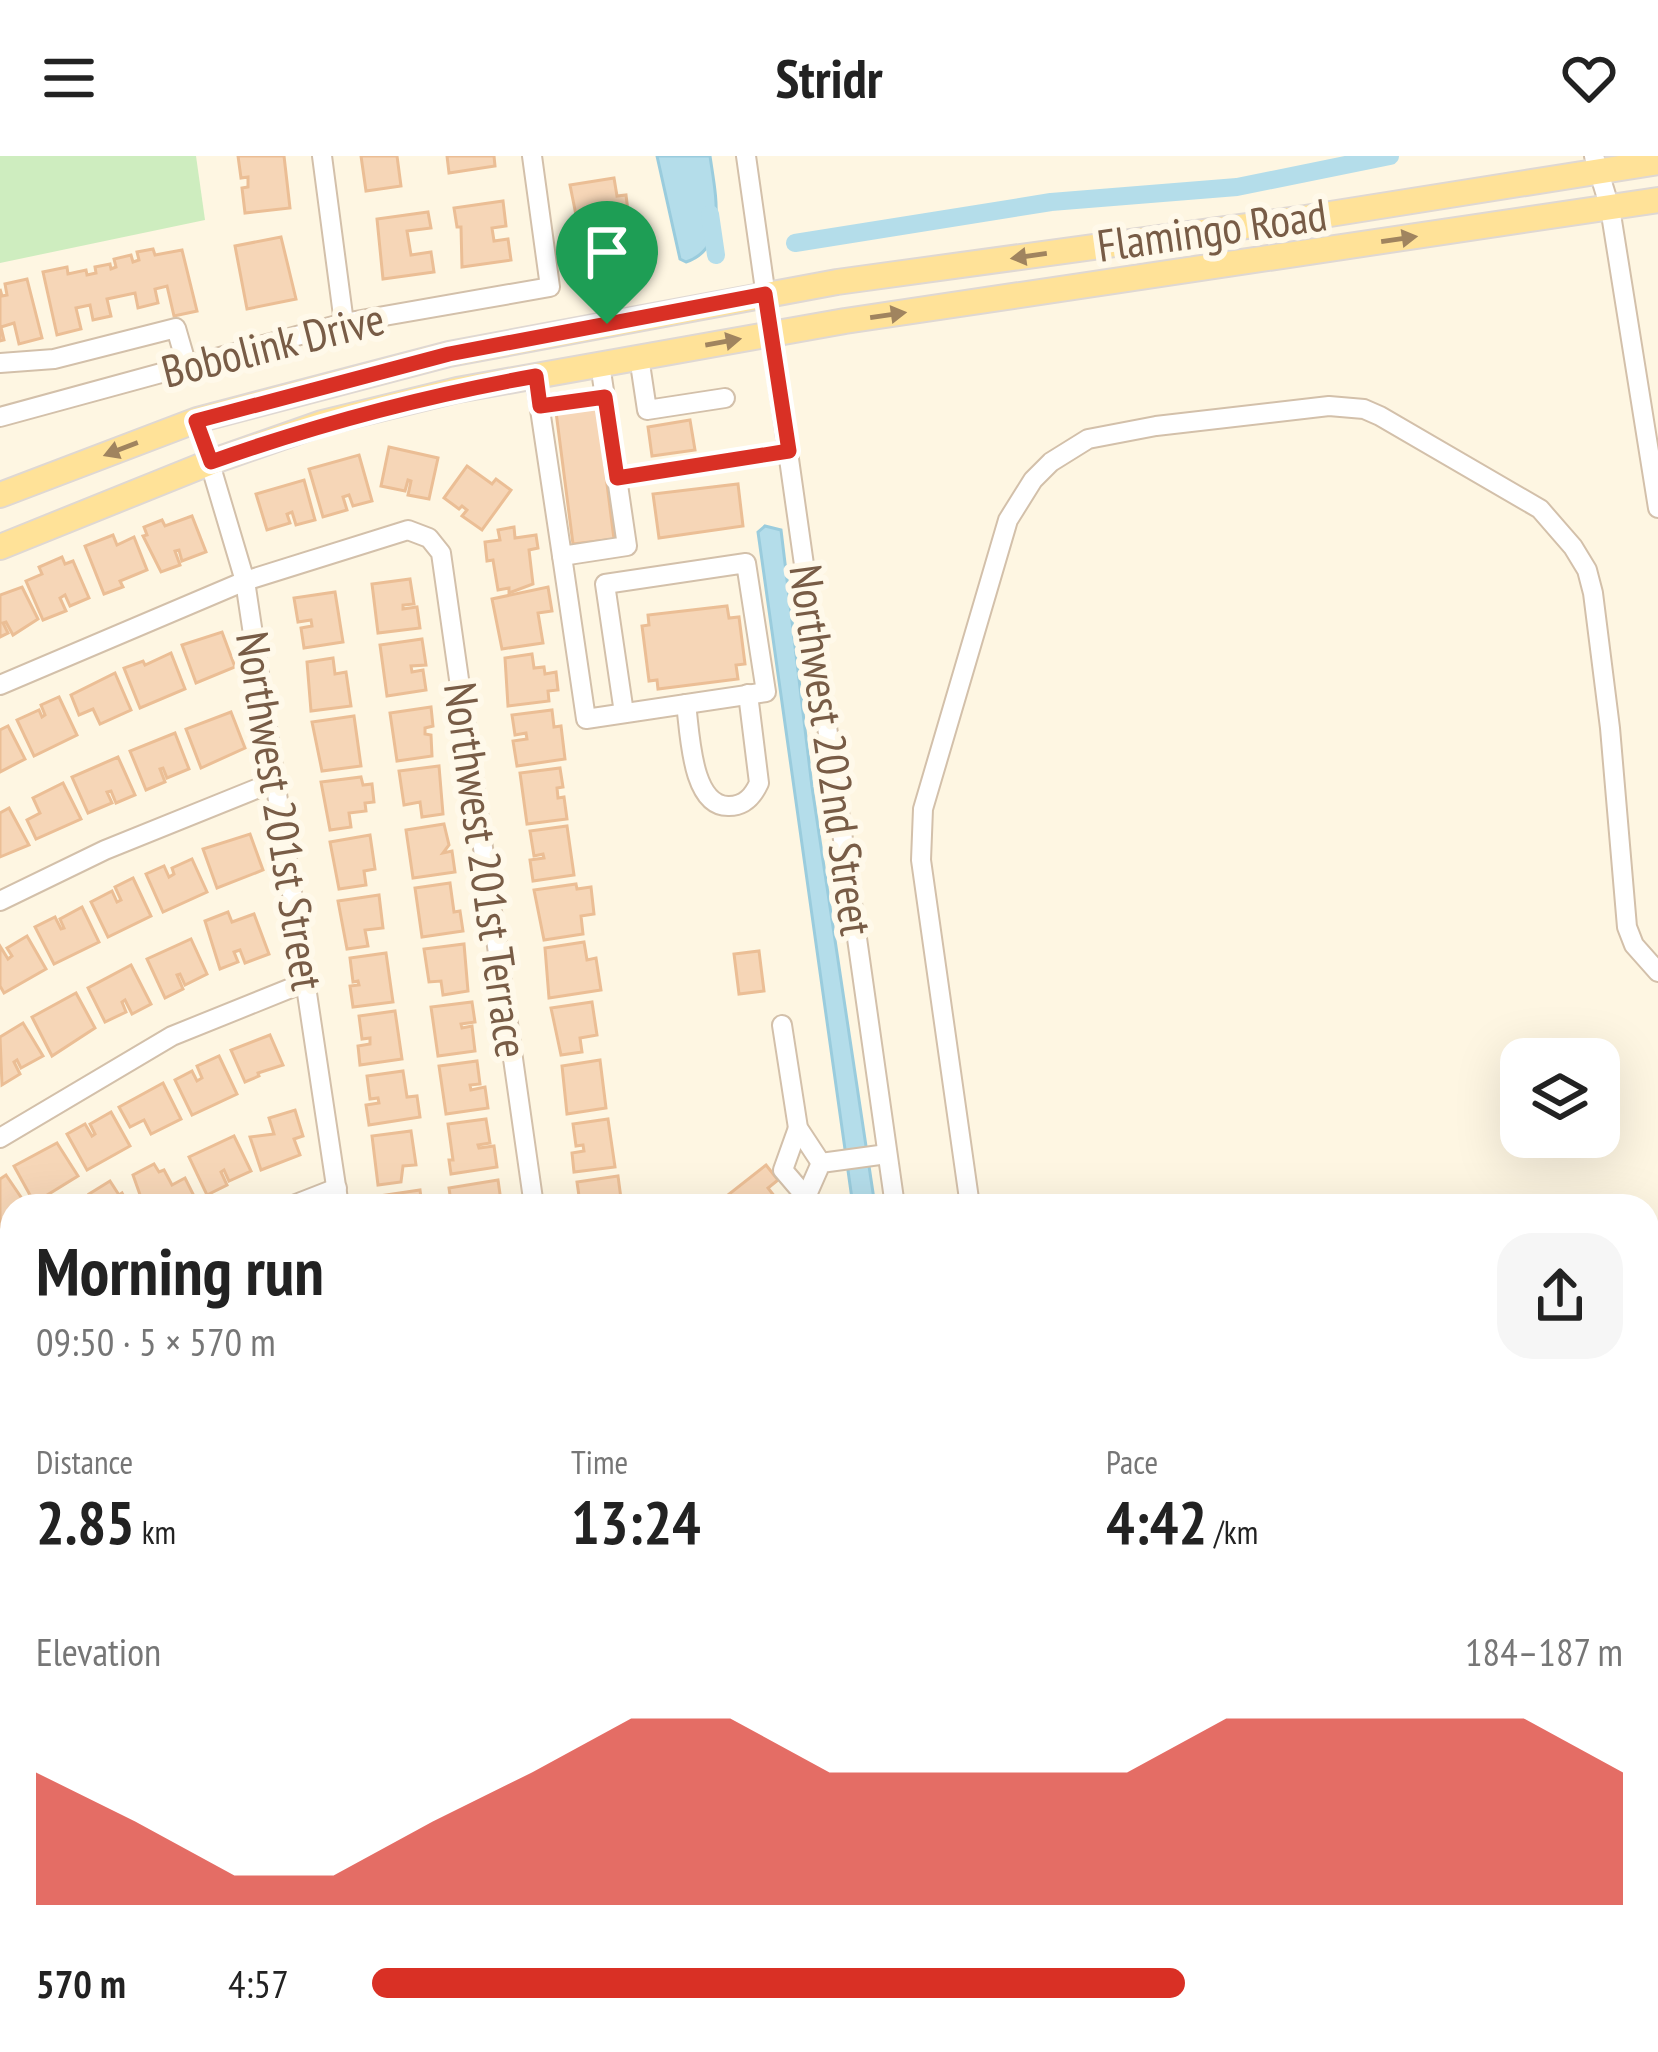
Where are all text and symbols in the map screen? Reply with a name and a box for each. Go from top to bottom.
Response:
text: Stridr [775,43,883,113]
icon: menu [36,45,102,111]
icon: heart [1556,45,1622,111]
street label: Flamingo Road [1093,184,1330,274]
pin [556,201,658,324]
icon: arrive [574,219,640,285]
one-way arrow [1380,229,1418,248]
one-way arrow [1010,247,1047,266]
street label: Bobolink Drive [155,288,390,400]
one-way arrow [870,305,907,324]
one-way arrow [705,333,743,351]
one-way arrow [102,441,138,459]
street label: Northwest 202nd Street [777,561,887,940]
street label: Northwest 201st Street [224,627,338,995]
street label: Northwest 201st Terrace [432,678,542,1061]
map controls [1500,1038,1620,1158]
button: layers [1500,1038,1620,1158]
text: Morning run [36,1228,324,1313]
button: share [1497,1233,1623,1359]
text: 09:50 · 5 × 570 m [36,1316,276,1367]
text: Distance [36,1440,133,1483]
text: Time [571,1440,628,1483]
text: Pace [1106,1440,1158,1483]
text: 2.85 [36,1483,135,1561]
text: 13:24 [571,1483,701,1561]
text: 4:42 [1106,1483,1207,1561]
text: km [135,1510,176,1553]
text: /km [1207,1510,1258,1553]
text: Elevation [36,1626,161,1677]
text: 184–187 m [1465,1626,1623,1677]
text: 570 m [36,1958,126,2009]
text: 4:57 [228,1958,289,2009]

